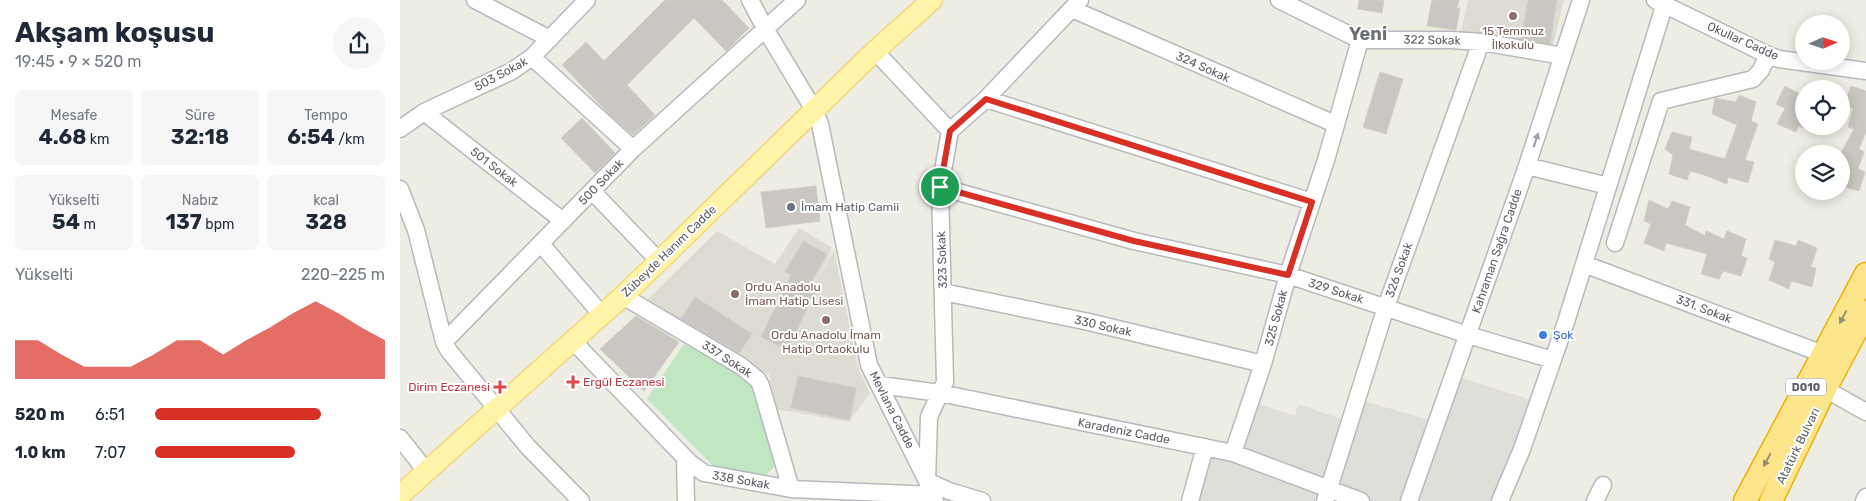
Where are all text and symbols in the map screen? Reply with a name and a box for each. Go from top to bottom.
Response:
marker: 15 Temmuz İlkokulu [1507,10,1519,22]
north arrow [1795,15,1850,70]
map controls [1795,15,1850,200]
text: Akşam koşusu [15,16,214,49]
button: share [333,17,385,69]
street label: Okullar Cadde [1705,19,1781,63]
district label: Yeni [1349,23,1387,45]
place label: 15 Temmuz İlkokulu [1482,24,1544,52]
street label: 322 Sokak [1403,32,1462,48]
street label: 324 Sokak [1174,49,1233,85]
text: 19:45 · 9 × 520 m [15,52,141,71]
street label: 503 Sokak [472,54,531,94]
button: locate [1795,80,1850,135]
text: Mesafe [51,107,97,124]
text: Süre [185,107,215,124]
text: Tempo [304,107,348,124]
text: 4.68 [38,124,86,149]
text: 32:18 [171,124,229,149]
text: 6:54 [287,124,335,149]
text: km [86,131,110,148]
text: /km [335,131,365,148]
one-way arrow [1532,132,1540,147]
street label: 501 Sokak [468,144,521,190]
button: layers [1795,145,1850,200]
street label: 500 Sokak [576,155,627,208]
pin [919,166,961,208]
icon: arrive [926,173,954,201]
street label: Kahraman Sağra Cadde [1469,187,1525,315]
text: Yükselti [49,192,99,209]
text: Nabız [182,192,218,209]
text: kcal [313,192,339,209]
place label: İmam Hatip Camii [801,200,899,214]
marker: İmam Hatip Camii [785,201,797,213]
street label: Zübeyde Hanım Cadde [619,202,719,300]
text: 54 [52,209,80,234]
text: 137 [166,209,202,234]
text: 328 [305,209,347,234]
text: m [80,216,96,233]
text: bpm [202,216,234,233]
street label: 323 Sokak [934,230,950,289]
street label: 326 Sokak [1383,240,1416,299]
text: Yükselti [15,265,73,284]
text: 220–225 m [301,265,385,284]
street label: 329 Sokak [1306,275,1366,307]
place label: Ordu Anadolu İmam Hatip Lisesi [745,280,844,308]
marker: Ordu Anadolu İmam Hatip Lisesi [729,288,741,300]
street label: 325 Sokak [1262,288,1290,348]
street label: 331. Sokak [1674,292,1735,326]
one-way arrow [1839,309,1847,324]
street label: 330 Sokak [1073,313,1134,340]
marker: Ordu Anadolu İmam Hatip Ortaokulu [820,314,832,326]
place label: Ordu Anadolu İmam Hatip Ortaokulu [771,328,881,356]
place label: Şok [1553,328,1574,342]
marker: Şok [1537,329,1549,341]
street label: 337 Sokak [699,338,755,381]
street label: Mevlana Cadde [867,369,918,451]
place label: Ergül Eczanesi [583,375,665,389]
marker: Ergül Eczanesi [567,376,579,388]
road number: D010 [1786,378,1826,396]
place label: Dirim Eczanesi [408,380,490,394]
marker: Dirim Eczanesi [494,381,506,393]
text: 520 m [15,405,65,424]
text: 6:51 [95,405,125,424]
street label: Atatürk Bulvarı [1773,405,1823,486]
street label: Karadeniz Cadde [1077,415,1172,447]
text: 1.0 km [15,443,66,462]
text: 7:07 [95,443,126,462]
one-way arrow [1762,453,1771,467]
street label: 338 Sokak [711,468,772,492]

